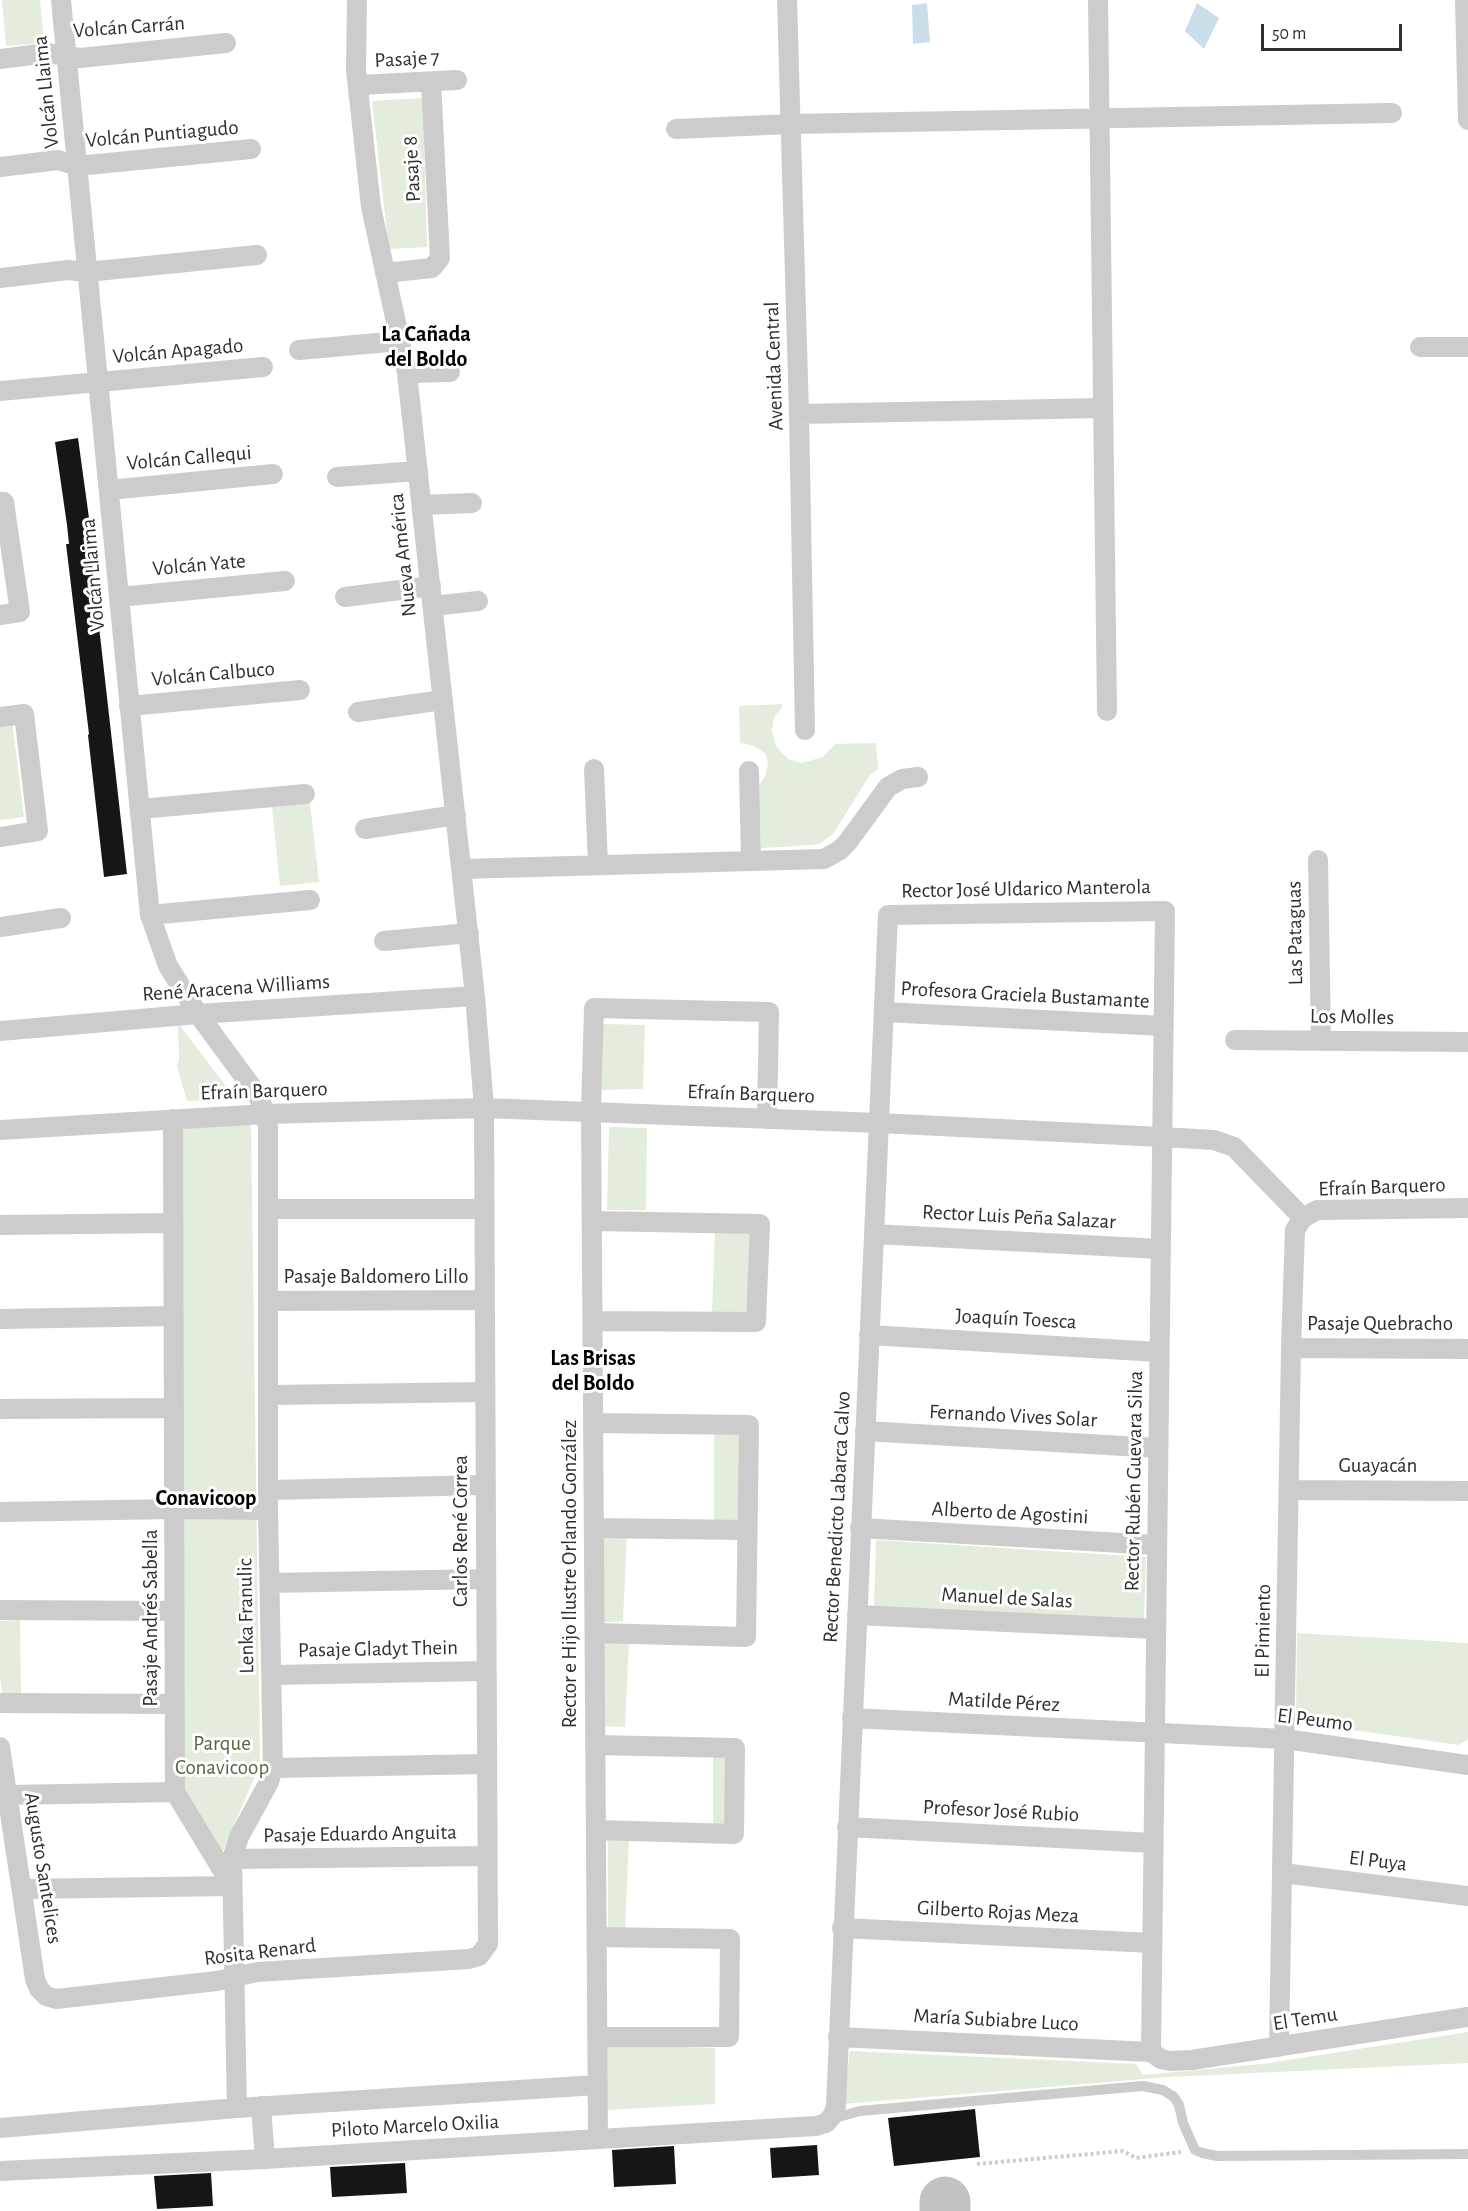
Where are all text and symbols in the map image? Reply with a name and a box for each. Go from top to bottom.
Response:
street label: Volcán Carrán [72,11,186,43]
scale bar [1264,12,1405,50]
text: 50 m [1272,25,1306,43]
street label: Volcán Llaima [28,34,64,150]
street label: Pasaje 7 [374,45,440,73]
street label: Volcán Puntiagudo [84,115,240,153]
street label: Pasaje 8 [398,135,426,203]
street label: Avenida Central [759,301,789,431]
district label: La Cañada del Boldo [381,321,471,372]
street label: Volcán Apagado [112,333,244,369]
street label: Volcán Callequi [126,440,252,476]
street label: Nueva América [384,492,422,618]
street label: Volcán Llaima [76,517,110,633]
street label: Volcán Yate [151,548,247,582]
street label: Volcán Calbuco [150,656,276,692]
street label: Rector José Uldarico Manterola [901,874,1151,904]
street label: Las Pataguas [1281,881,1309,985]
street label: René Aracena Williams [141,969,331,1007]
street label: Profesora Graciela Bustamante [900,976,1150,1014]
street label: Los Molles [1310,1004,1394,1030]
street label: Efraín Barquero [200,1076,328,1106]
street label: Efraín Barquero [687,1079,815,1109]
street label: Efraín Barquero [1318,1172,1446,1202]
street label: Rector Luis Peña Salazar [922,1199,1116,1235]
street label: Pasaje Baldomero Lillo [284,1264,468,1290]
street label: Joaquín Toesca [955,1303,1077,1335]
street label: Pasaje Quebracho [1307,1311,1453,1337]
district label: Las Brisas del Boldo [550,1345,636,1396]
street label: Rector Rubén Guevara Silva [1119,1370,1149,1592]
street label: Rector Benedicto Labarca Calvo [818,1390,856,1644]
street label: Fernando Vives Solar [928,1399,1098,1433]
street label: Rector e Hijo Ilustre Orlando González [557,1420,583,1728]
street label: Guayacán [1339,1453,1417,1479]
street label: Carlos René Correa [448,1455,474,1607]
district label: Conavicoop [156,1485,256,1511]
street label: Alberto de Agostini [931,1496,1089,1530]
street label: Pasaje Andrés Sabella [138,1529,164,1707]
street label: Lenka Franulic [232,1558,260,1674]
street label: Manuel de Salas [941,1582,1073,1614]
street label: El Pimiento [1250,1584,1276,1678]
street label: Pasaje Gladyt Thein [298,1635,458,1663]
street label: Matilde Pérez [947,1686,1061,1718]
street label: El Peumo [1276,1703,1354,1737]
park label: Parque Conavicoop [175,1731,269,1781]
street label: Augusto Santelices [19,1790,67,1946]
street label: Profesor José Rubio [922,1794,1080,1828]
street label: Pasaje Eduardo Anguita [263,1820,457,1848]
street label: El Puya [1348,1845,1408,1877]
street label: Gilberto Rojas Meza [916,1895,1080,1929]
street label: Rosita Renard [203,1933,317,1971]
street label: El Temu [1271,2001,1339,2037]
street label: María Subiabre Luco [913,2003,1079,2037]
street label: Piloto Marcelo Oxilia [330,2109,500,2143]

